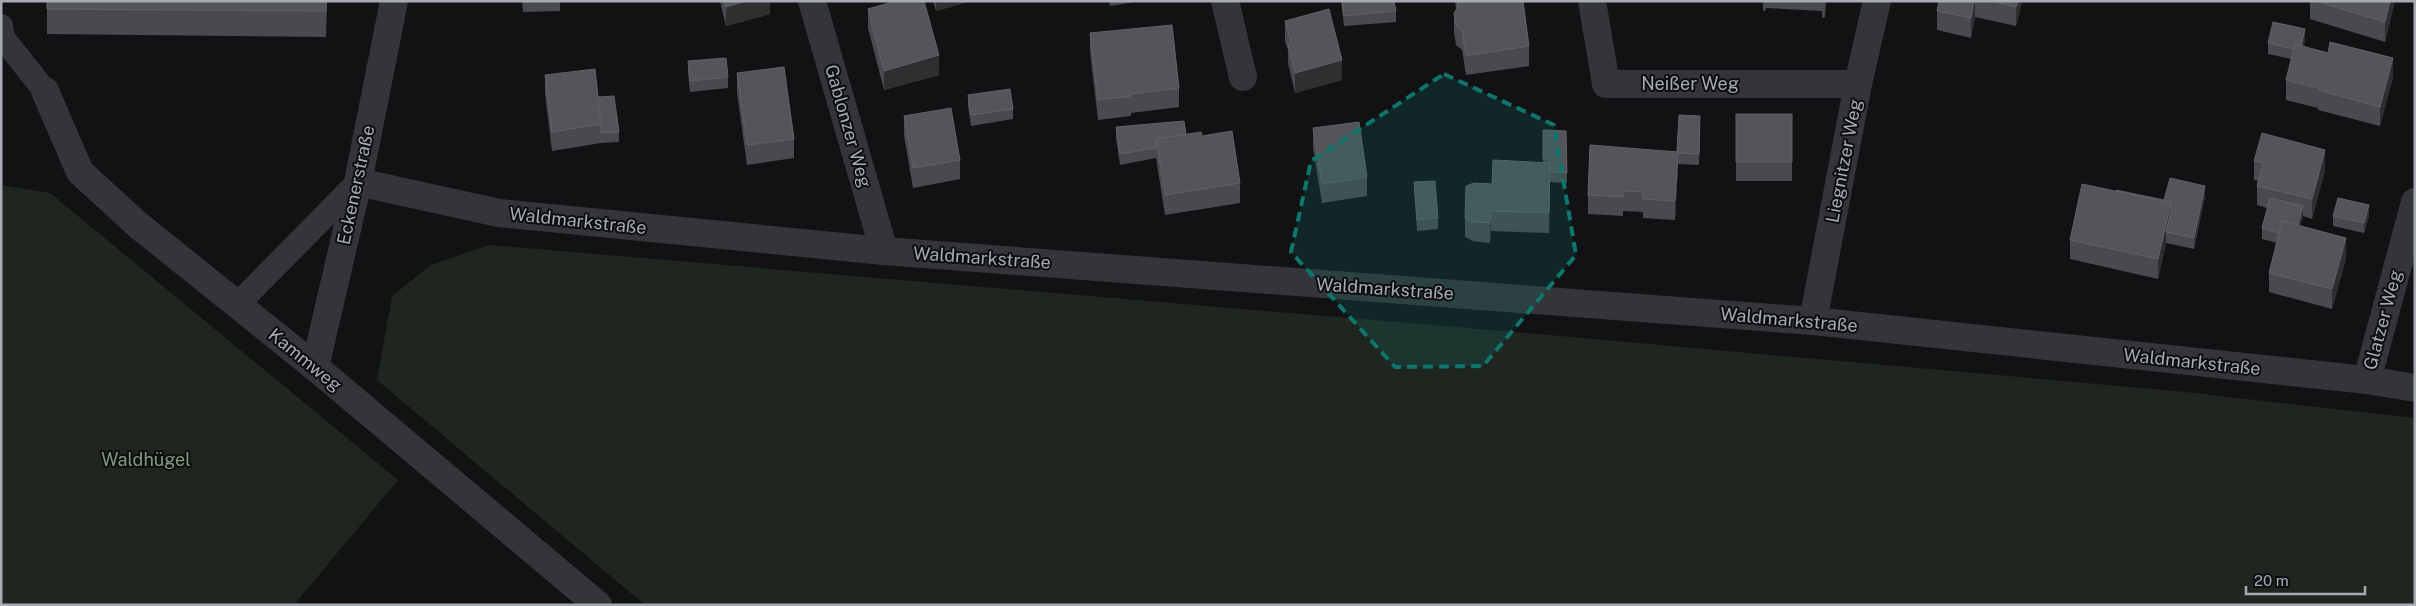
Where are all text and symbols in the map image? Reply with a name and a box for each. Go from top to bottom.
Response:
street label: Gablonzer Weg [821,62,876,190]
street label: Neißer Weg [1641,73,1739,94]
street label: Liegnitzer Weg [1821,97,1866,224]
street label: Eckenerstraße [333,123,378,247]
street label: Waldmarkstraße [508,203,648,238]
street label: Waldmarkstraße [912,242,1052,273]
street label: Glatzer Weg [2359,268,2406,372]
street label: Waldmarkstraße [1315,273,1455,304]
street label: Waldmarkstraße [1719,303,1859,336]
street label: Kammweg [264,324,346,396]
street label: Waldmarkstraße [2122,344,2262,379]
park label: Waldhügel [101,449,191,470]
scale bar [2246,564,2365,596]
text: 20 m [2254,572,2289,589]

